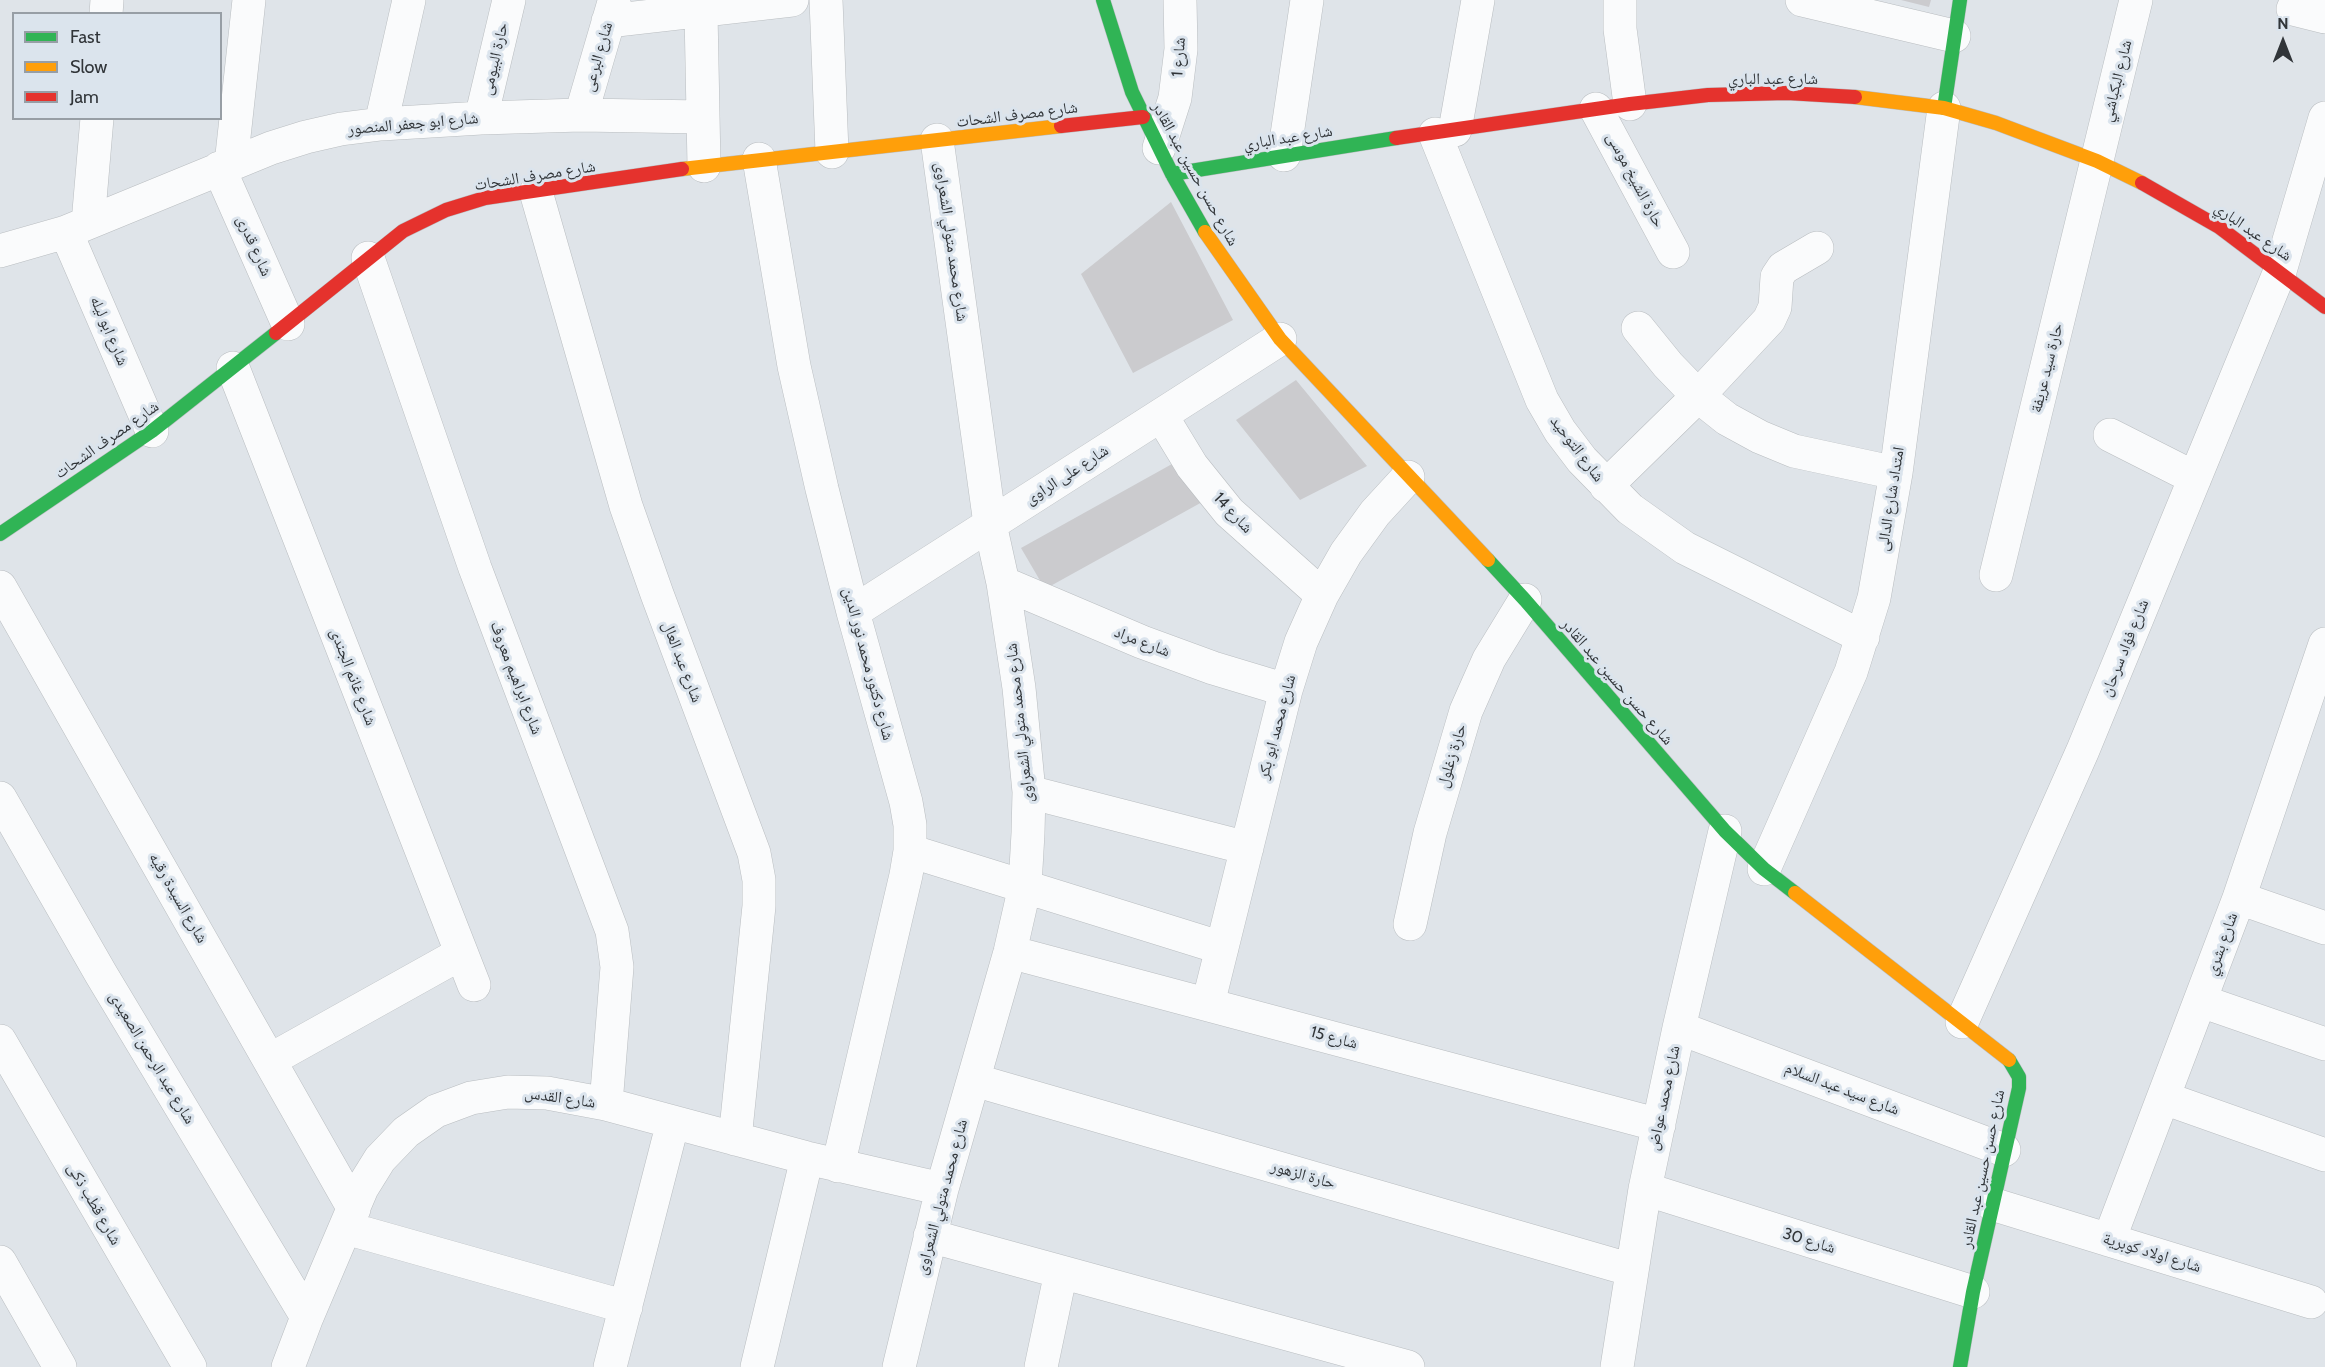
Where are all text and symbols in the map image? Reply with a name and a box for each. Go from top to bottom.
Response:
legend [12,12,222,120]
north arrow [2253,12,2313,72]
text: N [2277,14,2289,33]
street label: شارع البرعى [579,20,617,94]
street label: حارة البيومى [477,21,513,97]
text: Fast [70,26,101,48]
street label: شارع 1 [1168,37,1190,77]
street label: شارع البكباشي [2098,38,2136,124]
text: Slow [70,56,107,78]
street label: شارع عبد الباري [1728,69,1818,89]
text: Jam [70,86,99,108]
street label: شارع مصرف الشحات [955,98,1079,132]
street label: شارع حسن حسين عبد القادر [1147,99,1243,249]
street label: شارع ابو جعفر المنصور [347,109,479,139]
street label: شارع عبد الباري [1242,121,1334,155]
street label: حارة الشيخ موسى [1602,129,1668,231]
street label: شارع مصرف الشحات [473,157,597,195]
street label: شارع محمد متولي الشعراوى [930,161,972,323]
street label: شارع عبد الباري [2211,198,2295,266]
street label: شارع قدرى [232,213,276,279]
street label: شارع ابو ليله [86,293,132,369]
street label: حارة سيد عريفة [2027,321,2067,415]
street label: شارع مصرف الشحات [51,397,163,483]
street label: شارع التوحيد [1546,412,1608,486]
street label: شارع على الراوى [1022,441,1112,509]
street label: امتداد شارع الدالى [1873,445,1909,553]
street label: شارع 14 [1209,489,1257,537]
street label: شارع دكتور محمد نور الدين [838,586,898,742]
street label: شارع فؤاد سرحان [2097,597,2153,699]
street label: شارع حسن حسين عبد القادر [1557,615,1677,749]
street label: شارع ابراهيم معروف [486,619,546,737]
street label: شارع عبد العال [658,619,706,705]
street label: شارع مراد [1111,623,1173,661]
street label: شارع غانم الجندى [326,626,380,728]
street label: شارع محمد متولي الشعراوى [1002,642,1038,804]
street label: شارع محمد ابو بكر [1254,673,1300,781]
street label: حارة زغلول [1433,722,1471,790]
street label: شارع السيدة رقيه [144,849,212,947]
street label: شارع بشري [2202,910,2242,978]
street label: شارع عبد الرحمن الصعيدى [105,988,199,1128]
street label: شارع 15 [1308,1023,1360,1053]
street label: شارع محمد عواض [1644,1044,1684,1152]
street label: شارع سيد عبد السلام [1782,1058,1902,1120]
street label: شارع القدس [523,1084,597,1112]
street label: شارع حسن حسين عبد القادر [1957,1088,2009,1250]
street label: شارع محمد متولي الشعراوى [912,1117,972,1277]
street label: حارة الزهور [1269,1157,1337,1193]
street label: شارع قطب ذكى [63,1159,125,1249]
street label: شارع 30 [1780,1224,1838,1258]
street label: شارع اولاد كوبرية [2101,1229,2203,1277]

